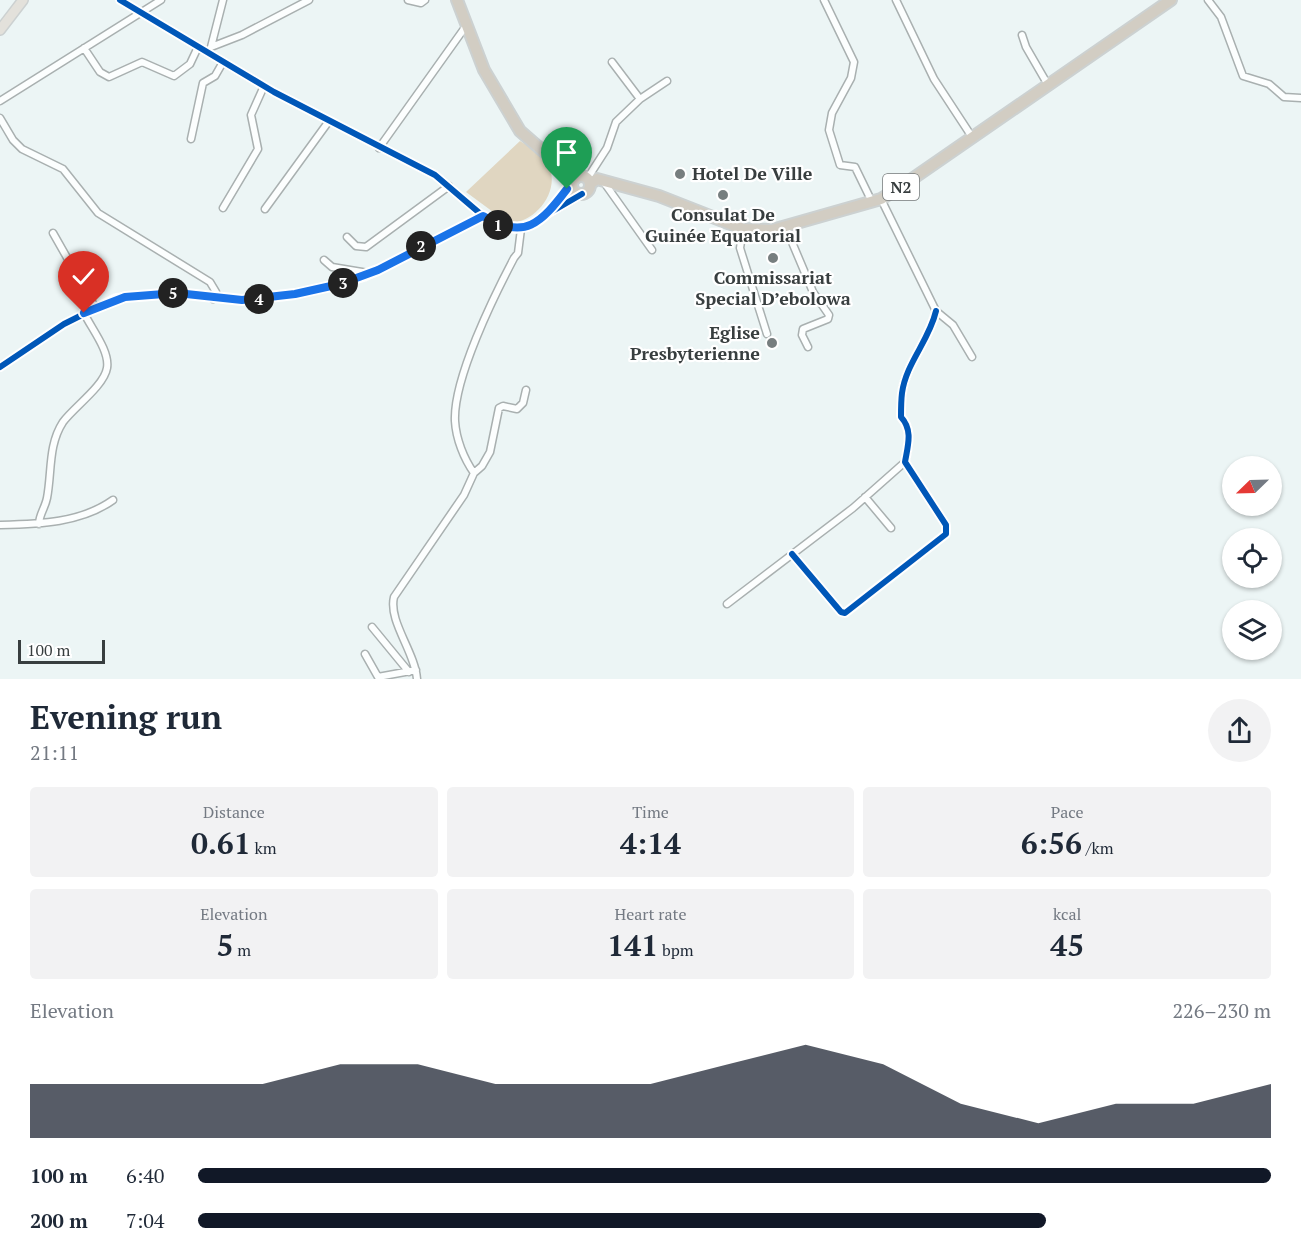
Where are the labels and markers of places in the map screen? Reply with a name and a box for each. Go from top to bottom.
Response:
pin [541,127,592,189]
place label: Hotel De Ville [692,161,813,185]
marker: Hotel De Ville [673,167,687,181]
marker: Consulat De Guinée Equatorial [716,188,730,202]
place label: Consulat De Guinée Equatorial [645,202,801,247]
pin: 1 [483,210,513,240]
pin: 2 [406,231,436,261]
pin [58,251,109,313]
marker: Commissariat Special D’ebolowa [766,251,780,265]
place label: Commissariat Special D’ebolowa [695,265,851,310]
pin: 3 [328,268,358,298]
pin: 5 [158,278,188,308]
pin: 4 [244,284,274,314]
place label: Eglise Presbyterienne [630,320,760,365]
marker: Eglise Presbyterienne [765,336,779,350]

